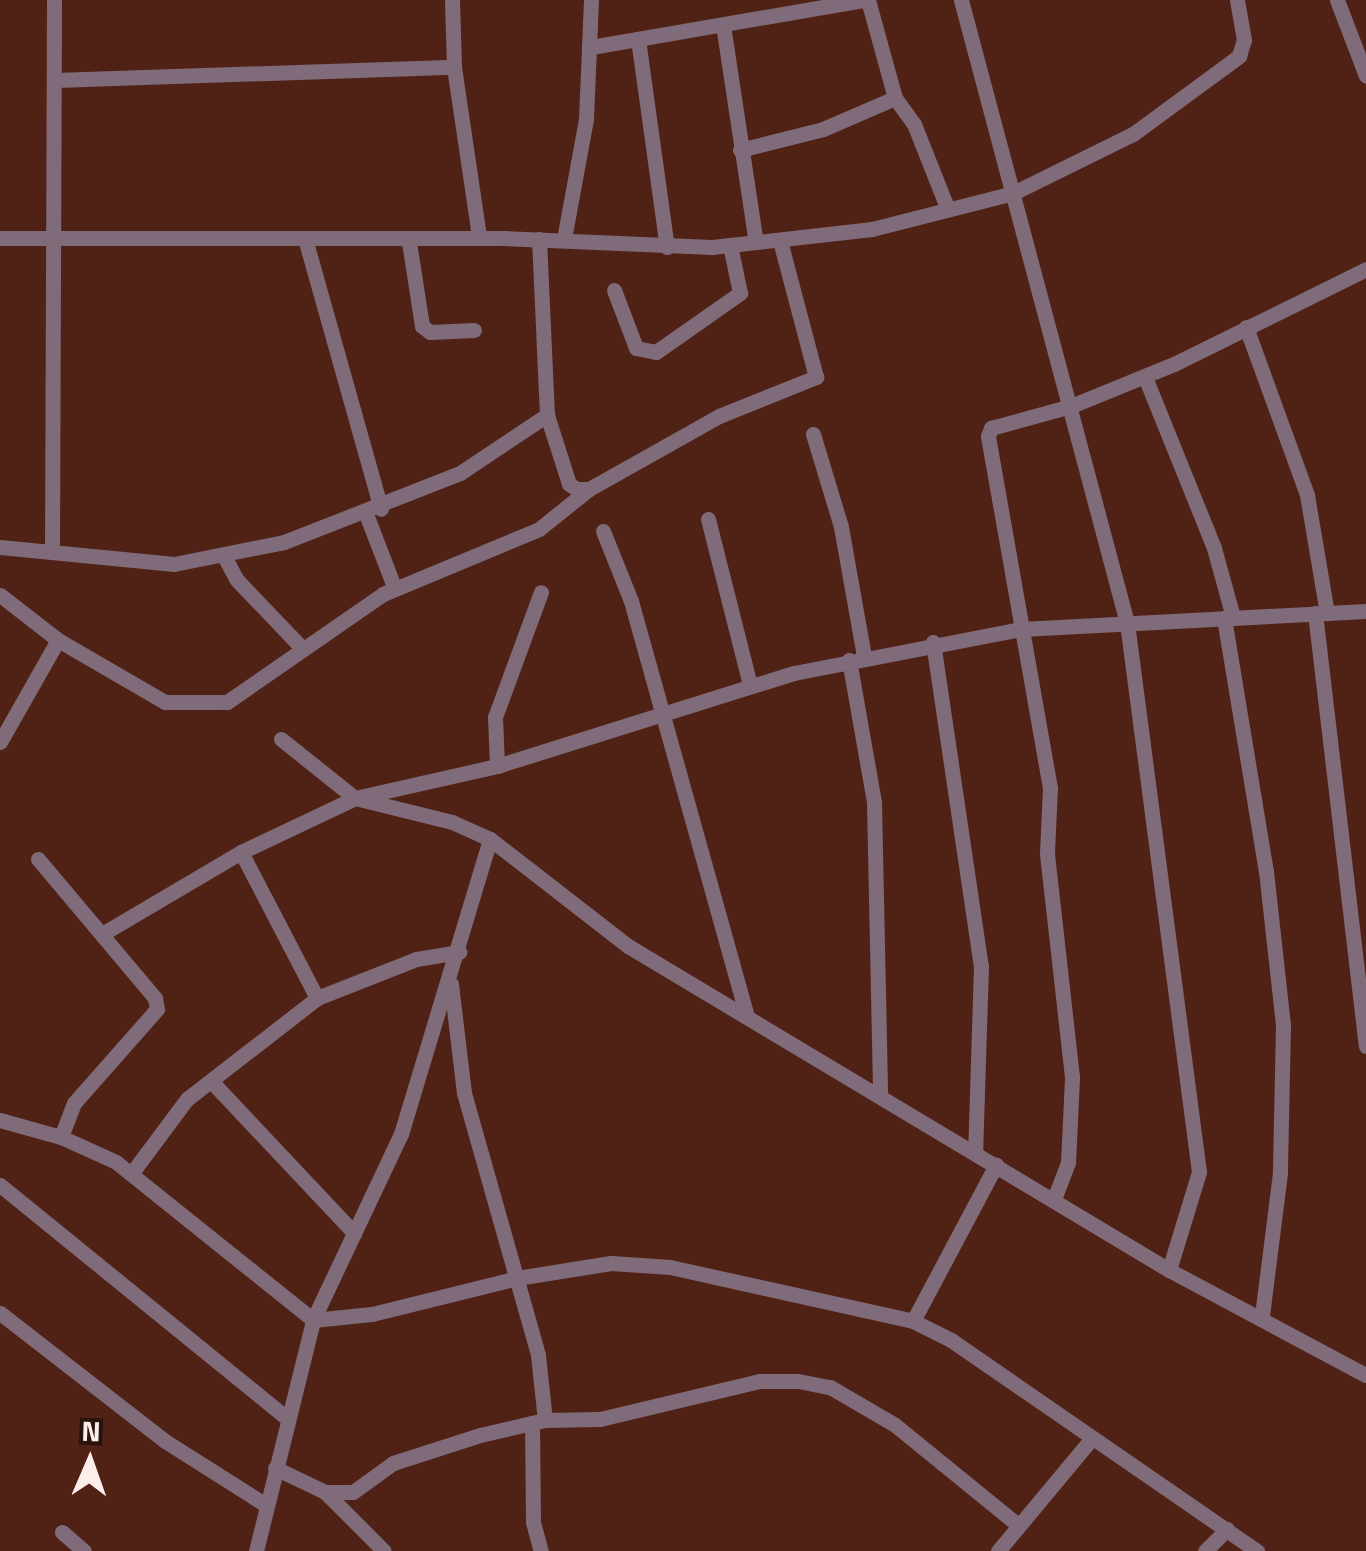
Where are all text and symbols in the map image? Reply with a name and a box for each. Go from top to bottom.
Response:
text: N [81,1409,102,1452]
north arrow [40,1411,140,1511]

